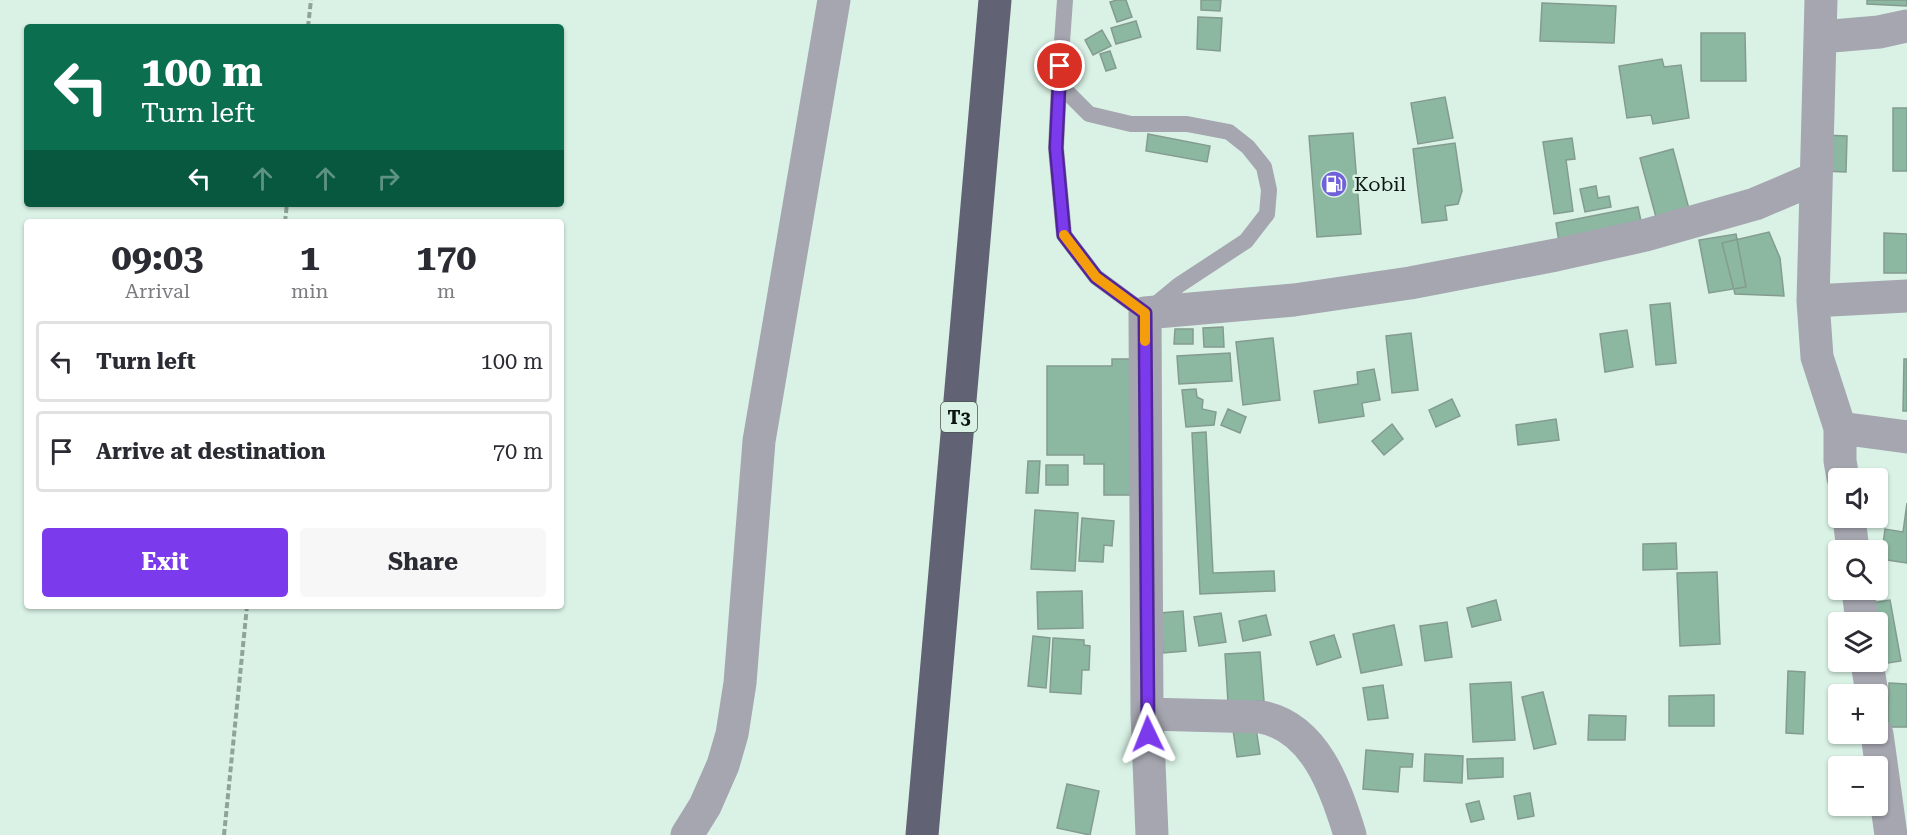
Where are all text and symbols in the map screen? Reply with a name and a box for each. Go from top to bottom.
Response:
pin [1034,40,1085,91]
text: 100 m [141,47,263,96]
icon: left [42,48,120,126]
icon: arrive [1043,49,1076,82]
text: Turn left [141,97,255,129]
icon: left [183,162,216,195]
icon: ahead [246,162,279,195]
icon: ahead [309,162,342,195]
icon: right [372,162,405,195]
fuel station icon: Kobil [1319,169,1349,199]
place label: Kobil [1354,172,1406,196]
text: 09:03 [112,237,203,279]
text: 1 [300,237,320,279]
text: 170 [416,237,476,279]
text: Arrival [125,279,190,303]
text: min [291,279,328,303]
text: m [437,279,455,303]
icon: left [45,345,78,378]
text: Turn left [96,349,196,374]
text: 100 m [480,349,543,374]
road number: T3 [941,402,977,432]
icon: arrive [45,435,78,468]
text: Arrive at destination [96,439,325,464]
text: 70 m [493,439,543,464]
map controls [1828,468,1888,816]
button: sound [1828,468,1888,528]
button: Exit [42,528,288,597]
button: Share [300,528,546,597]
button: search [1828,540,1888,600]
button: layers [1828,612,1888,672]
button: + [1828,684,1888,744]
position arrow [1116,702,1180,766]
button: − [1828,756,1888,816]

